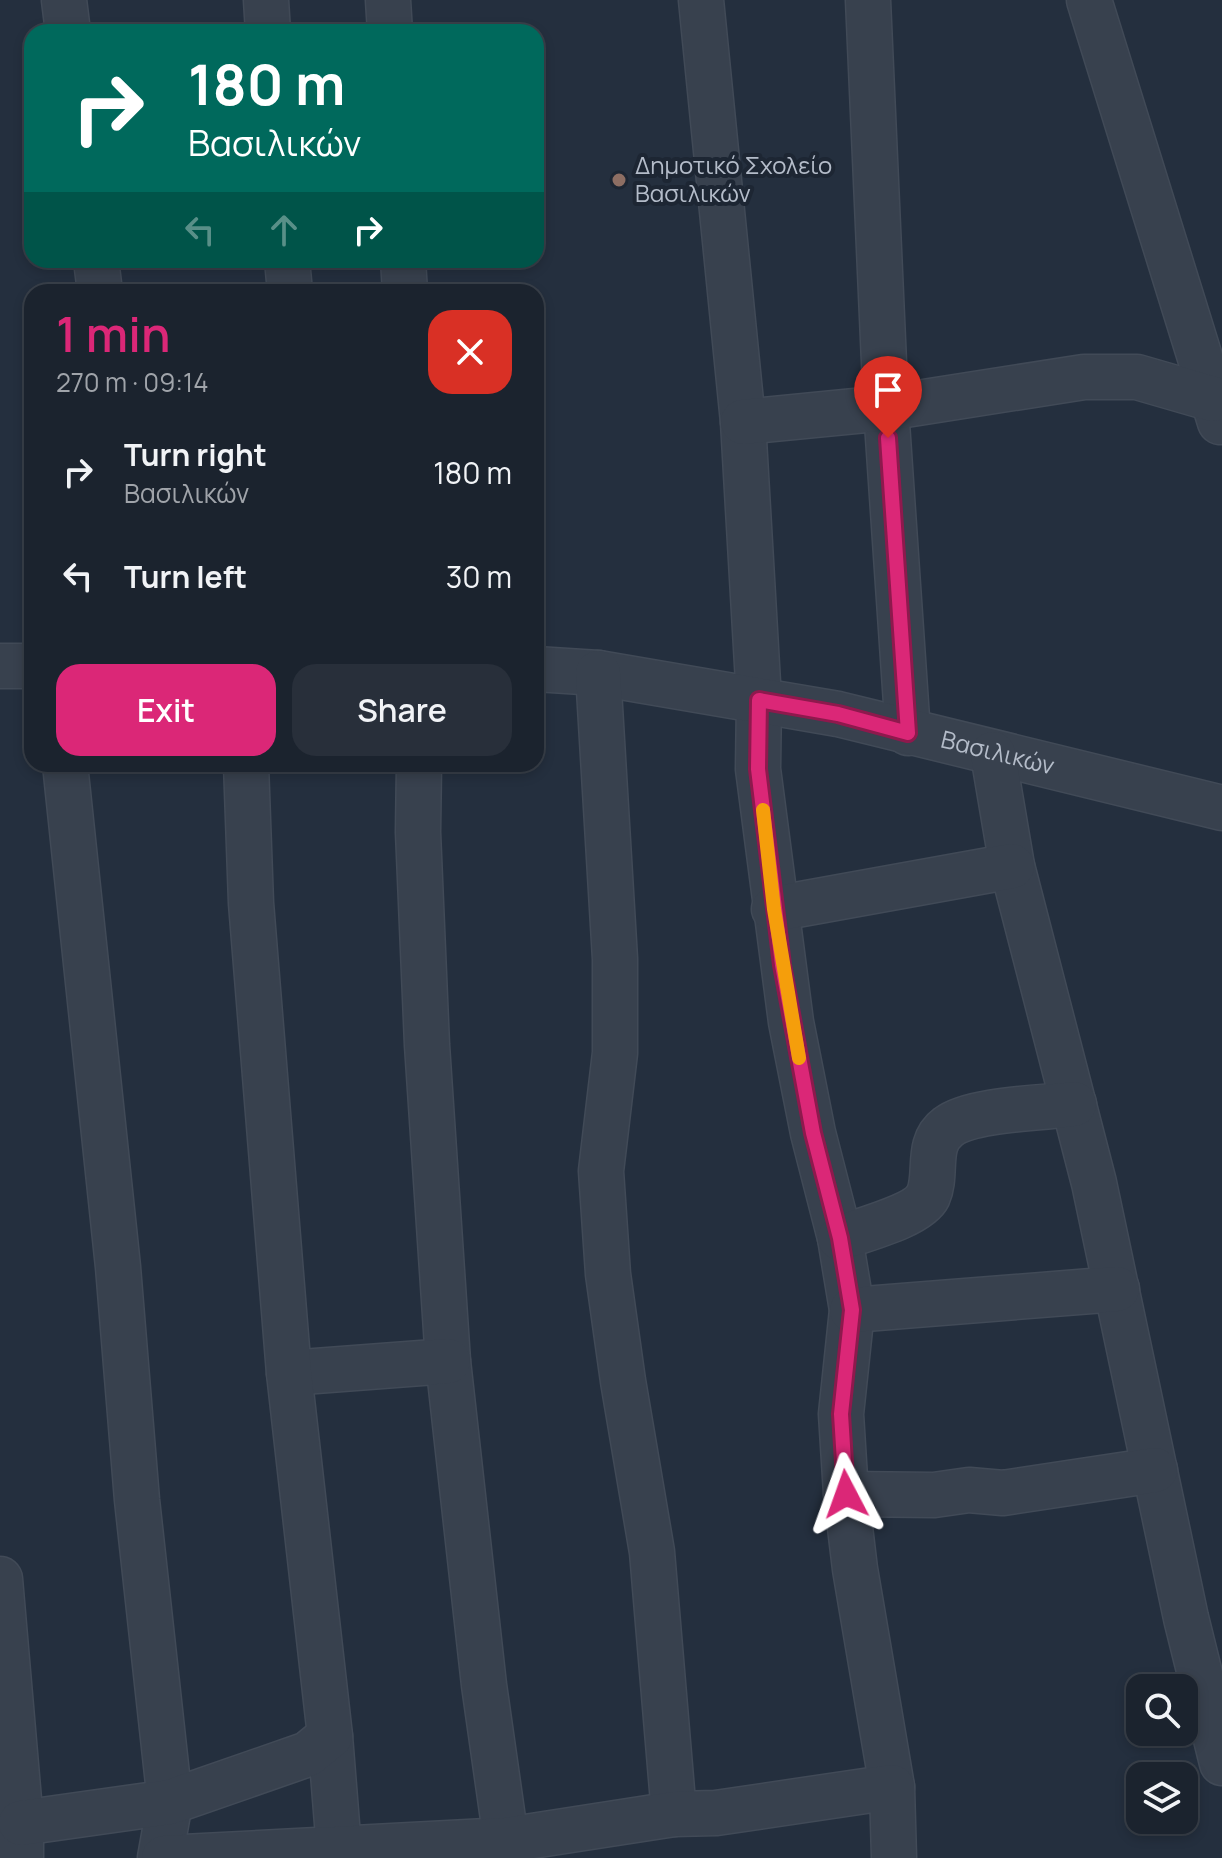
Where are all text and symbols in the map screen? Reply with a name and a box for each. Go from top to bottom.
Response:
text: 180 m [188,45,345,122]
icon: right [56,56,160,160]
text: Βασιλικών [188,118,361,167]
place label: Δημοτικό Σχολείο Βασιλικών [635,148,832,209]
marker: Δημοτικό Σχολείο Βασιλικών [610,171,628,189]
icon: left [178,208,222,252]
icon: ahead [262,208,306,252]
icon: right [346,208,390,252]
text: 1 min [56,301,170,366]
button: close [428,310,512,394]
pin [854,356,922,438]
text: 270 m · 09:14 [56,364,209,400]
icon: arrive [866,368,910,412]
text: Turn right [124,434,267,475]
icon: right [56,450,100,494]
text: 180 m [433,452,512,493]
text: Βασιλικών [124,475,249,511]
icon: left [56,554,100,598]
text: Turn left [124,556,247,597]
text: 30 m [446,556,512,597]
button: Exit [56,664,276,756]
button: Share [292,664,512,756]
street label: Βασιλικών [938,722,1058,781]
position arrow [804,1452,888,1536]
map controls [1126,1674,1198,1834]
button: search [1126,1674,1198,1746]
button: layers [1126,1762,1198,1834]

